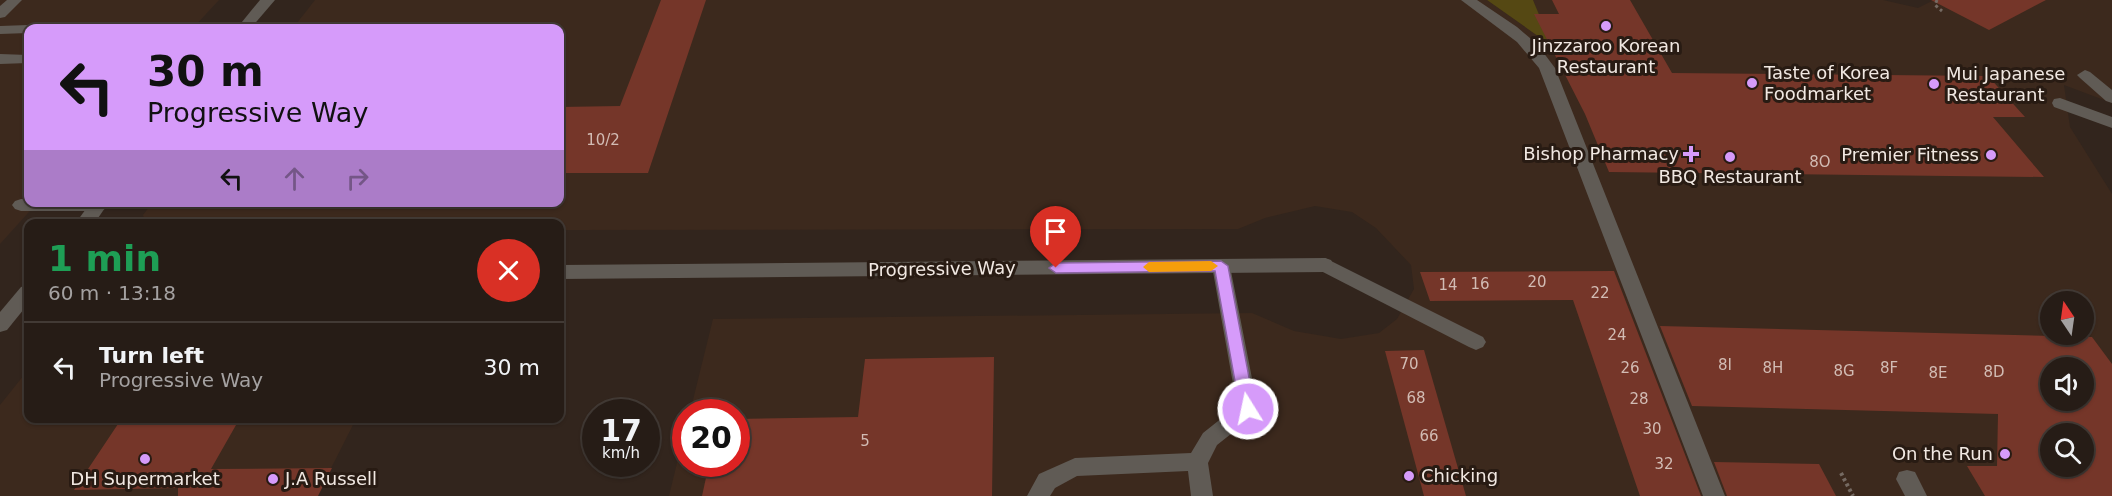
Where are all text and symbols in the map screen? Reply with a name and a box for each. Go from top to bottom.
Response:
marker: Jinzzaroo Korean Restaurant [1599,19,1613,33]
place label: Jinzzaroo Korean Restaurant [1531,35,1680,77]
text: 30 m [147,47,264,96]
icon: left [48,48,126,126]
place label: Taste of Korea Foodmarket [1763,62,1890,104]
place label: Mui Japanese Restaurant [1946,63,2065,105]
marker: Taste of Korea Foodmarket [1745,76,1759,90]
marker: Mui Japanese Restaurant [1927,77,1941,91]
text: Progressive Way [147,97,368,128]
house number: 10/2 [586,131,620,149]
place label: Bishop Pharmacy [1523,143,1679,164]
place label: Premier Fitness [1841,144,1979,165]
marker: Bishop Pharmacy [1684,147,1698,161]
marker: Premier Fitness [1984,148,1998,162]
marker: BBQ Restaurant [1723,150,1737,164]
house number: 8O [1809,153,1831,171]
icon: left [215,162,248,195]
icon: ahead [278,162,311,195]
icon: right [341,162,374,195]
place label: BBQ Restaurant [1658,166,1802,187]
pin [1030,206,1081,268]
icon: arrive [1039,215,1072,248]
text: 1 min [48,238,161,279]
button: close [477,239,540,302]
street label: Progressive Way [868,257,1016,280]
house number: 20 [1527,273,1547,291]
house number: 16 [1470,275,1490,293]
house number: 14 [1438,276,1458,294]
text: 60 m · 13:18 [48,281,176,305]
house number: 22 [1590,284,1610,302]
north arrow [2040,291,2094,345]
map controls [2040,291,2094,477]
house number: 24 [1607,326,1627,344]
text: Turn left [99,343,204,368]
icon: left [48,351,81,384]
text: 30 m [484,355,540,380]
house number: 70 [1399,355,1419,373]
house number: 8I [1718,356,1732,374]
button: sound [2040,357,2094,411]
house number: 26 [1620,359,1640,377]
house number: 8H [1763,359,1783,377]
house number: 8F [1880,359,1898,377]
house number: 8G [1833,362,1855,380]
house number: 8D [1983,363,2005,381]
house number: 8E [1928,364,1948,382]
text: Progressive Way [99,368,263,392]
position arrow [1216,377,1280,441]
house number: 68 [1406,389,1426,407]
house number: 28 [1629,390,1649,408]
speed limit sign: 20 [672,399,750,477]
text: 17 [600,413,642,448]
house number: 30 [1642,420,1662,438]
button: search [2040,423,2094,477]
house number: 66 [1419,427,1439,445]
house number: 5 [860,432,870,450]
place label: On the Run [1892,443,1993,464]
text: km/h [602,444,640,462]
marker: On the Run [1998,447,2012,461]
marker: DH Supermarket [138,452,152,466]
house number: 32 [1654,455,1674,473]
place label: Chicking [1421,465,1498,486]
place label: DH Supermarket [70,468,220,489]
place label: J.A Russell [284,468,377,489]
marker: Chicking [1402,469,1416,483]
marker: J.A Russell [266,472,280,486]

